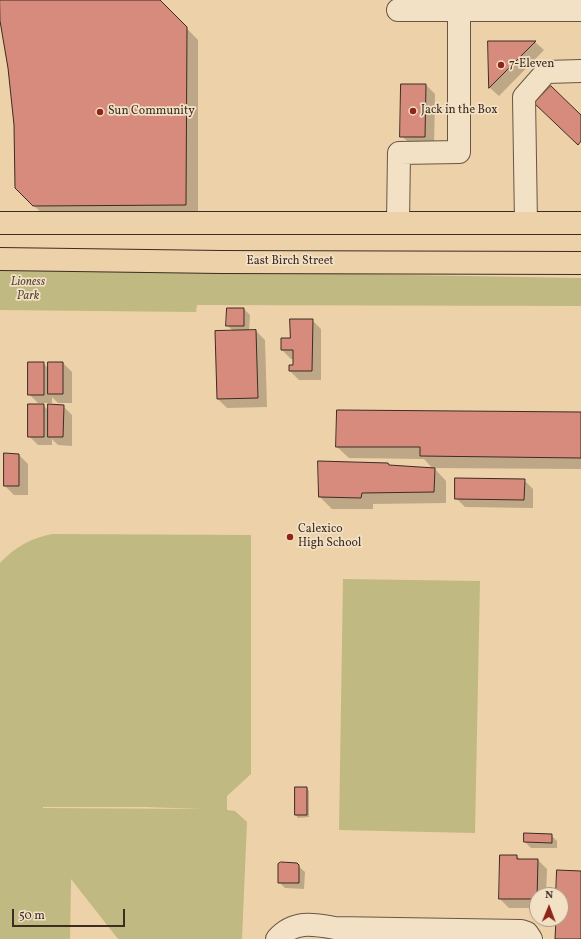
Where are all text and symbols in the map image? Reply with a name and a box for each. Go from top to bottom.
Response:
place label: 7-Eleven [509,58,554,72]
marker: 7-Eleven [496,60,506,70]
place label: Jack in the Box [421,104,497,118]
place label: Sun Community [108,105,195,119]
marker: Jack in the Box [408,106,418,116]
marker: Sun Community [95,107,105,117]
street label: East Birch Street [246,255,334,269]
park label: Lioness Park [11,276,45,304]
place label: Calexico High School [298,523,361,551]
marker: Calexico High School [285,532,295,542]
north arrow [529,887,569,927]
text: N [545,888,553,903]
scale bar [14,901,127,927]
text: 50 m [19,908,45,924]

